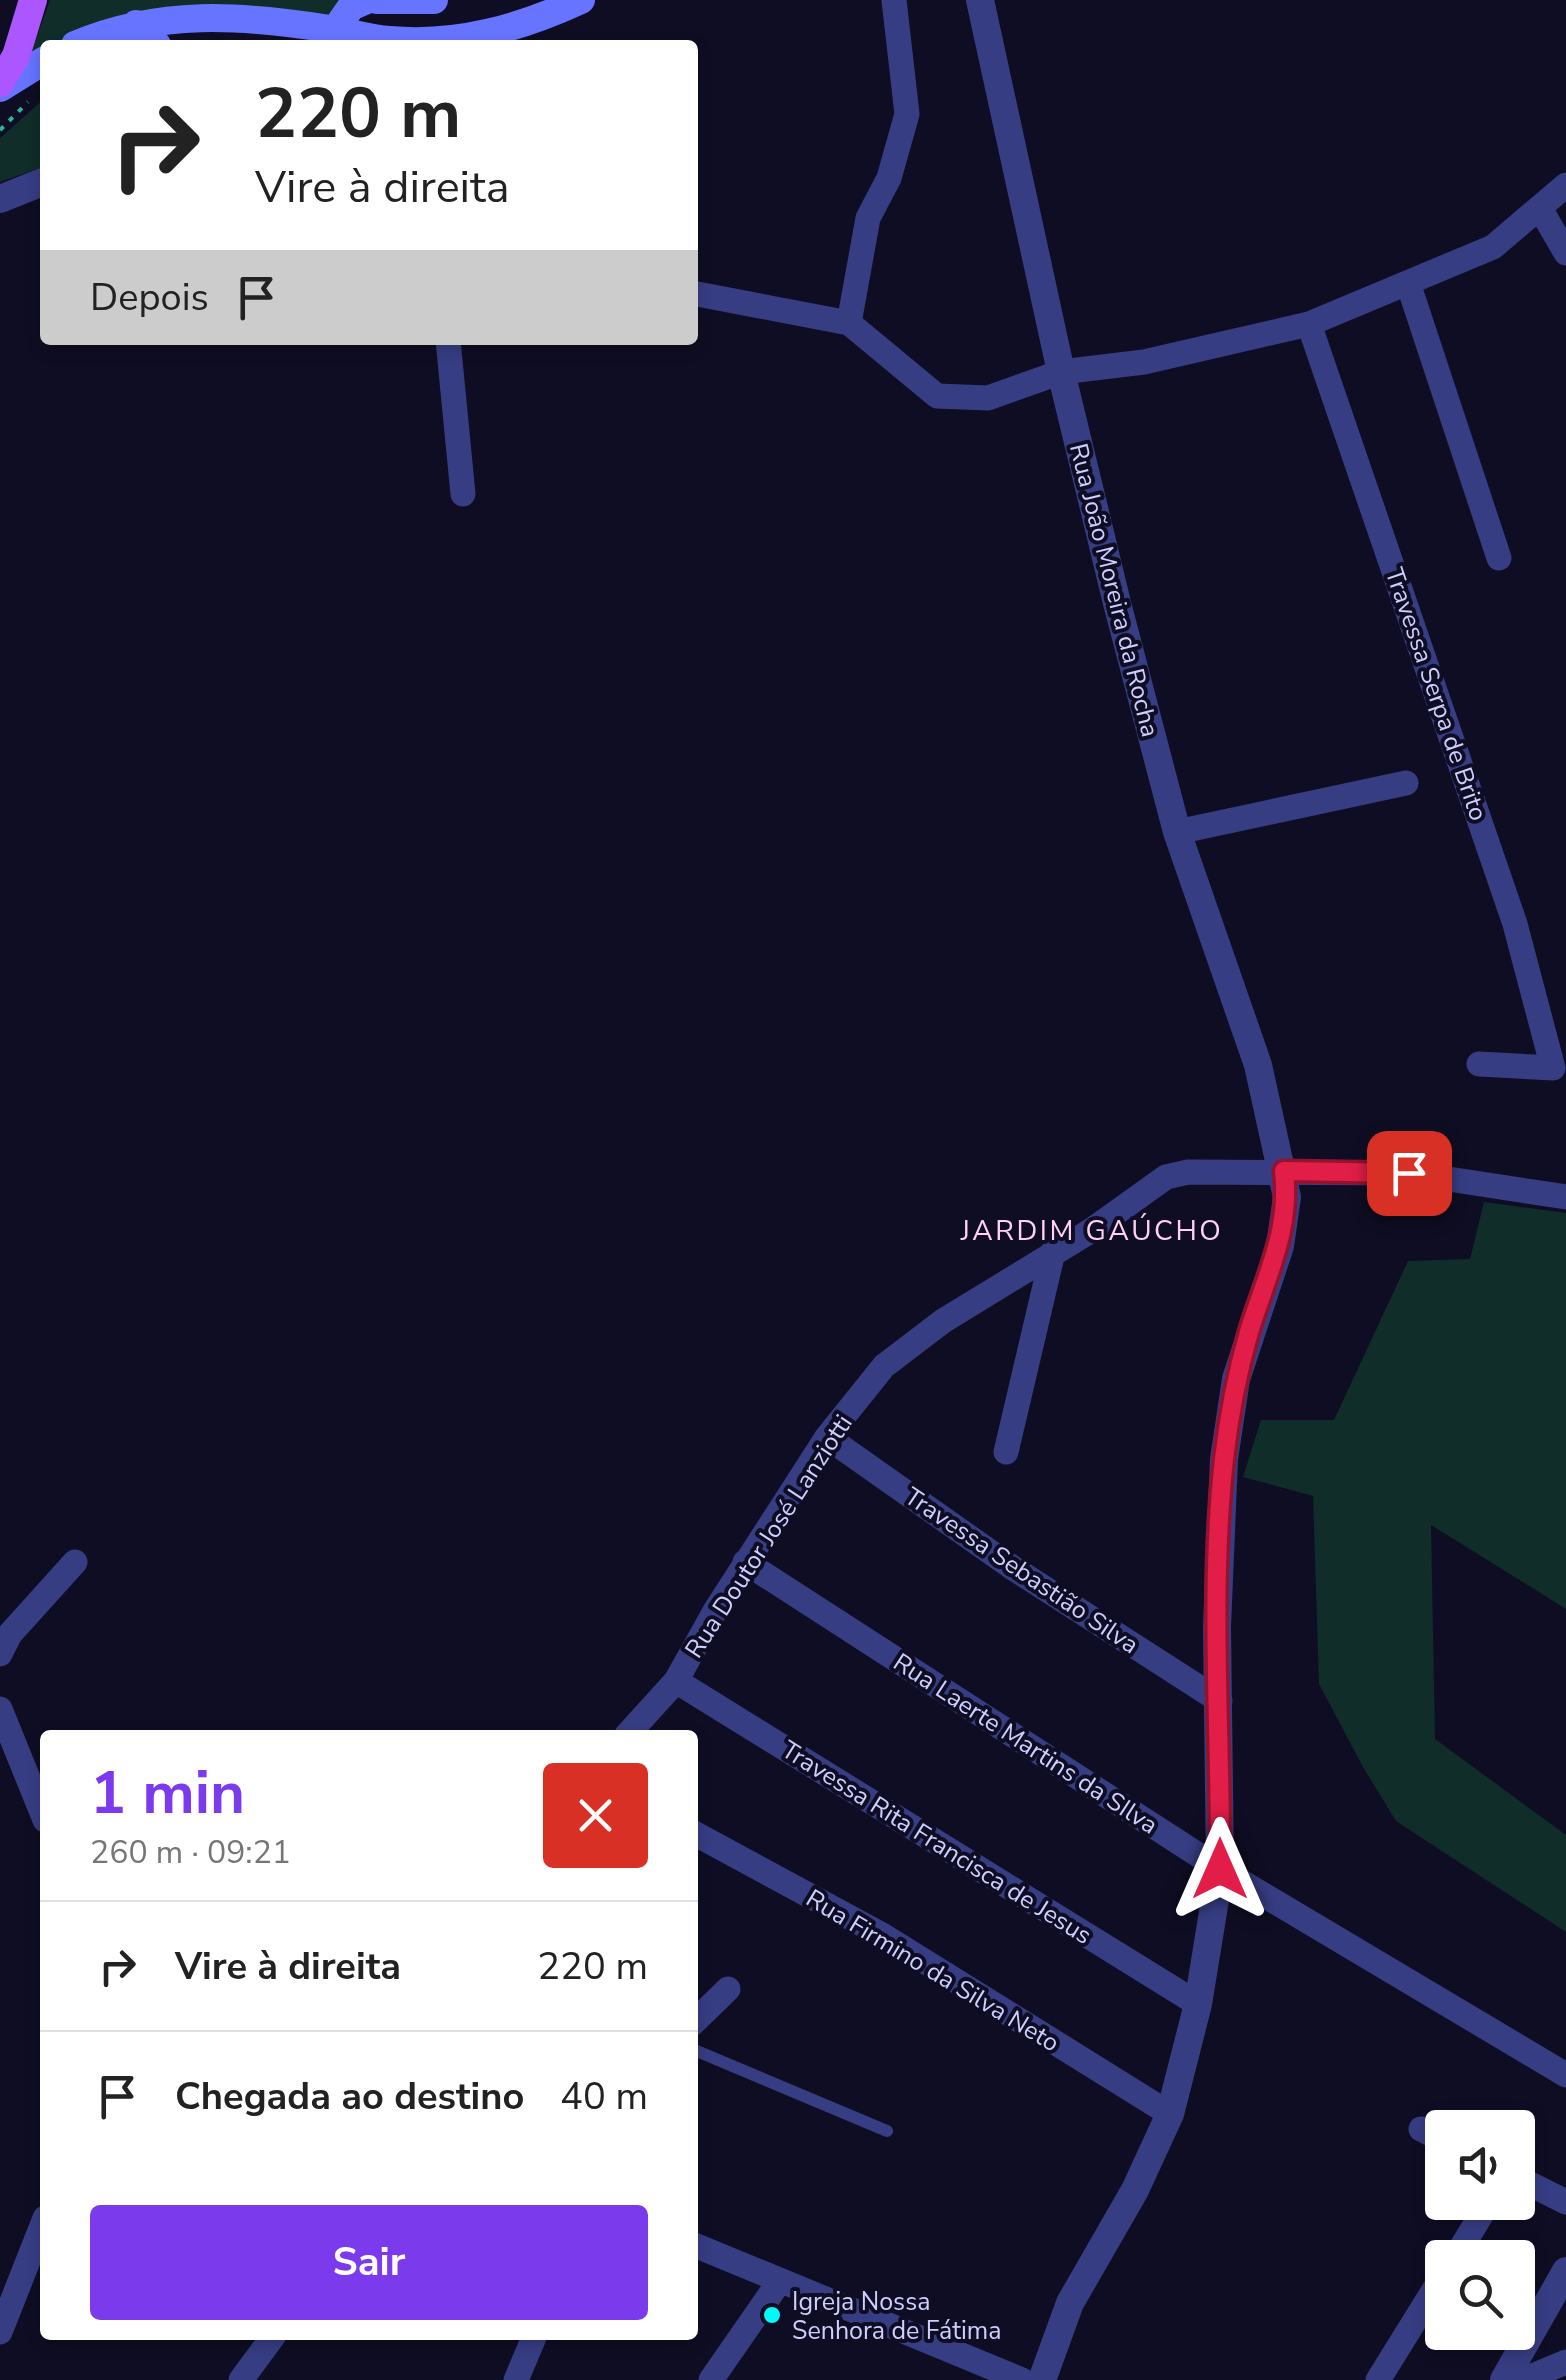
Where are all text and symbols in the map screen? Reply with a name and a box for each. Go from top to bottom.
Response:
text: 220 m [255,66,461,162]
icon: right [90,80,220,210]
text: Vire à direita [255,157,510,218]
icon: arrive [229,270,284,325]
text: Depois [90,272,209,323]
street label: Rua João Moreira da Rocha [1061,440,1167,741]
street label: Travessa Serpa de Brito [1377,563,1495,825]
pin [1367,1131,1452,1216]
icon: arrive [1382,1146,1437,1201]
district label: JARDIM GAÚCHO [960,1212,1223,1250]
street label: Rua Doutor José Lanziotti [677,1408,860,1665]
street label: Travessa Sebastião Silva [898,1480,1145,1662]
street label: Rua Laerte Martins da SIlva [887,1645,1164,1842]
street label: Travessa Rita Francisca de Jesus [775,1733,1098,1953]
text: 1 min [90,1752,245,1834]
button: close [543,1763,648,1868]
position arrow [1168,1817,1272,1921]
text: 260 m · 09:21 [90,1831,291,1874]
street label: Rua Firmino da Silva Neto [800,1882,1065,2060]
icon: right [90,1939,145,1994]
text: Vire à direita [175,1941,401,1992]
text: 220 m [537,1941,648,1992]
icon: arrive [90,2069,145,2124]
text: Chegada ao destino [175,2071,524,2122]
text: 40 m [560,2071,648,2122]
map controls [1425,2110,1535,2350]
button: sound [1425,2110,1535,2220]
button: Sair [90,2205,648,2320]
button: search [1425,2240,1535,2350]
place label: Igreja Nossa Senhora de Fátima [792,2285,1001,2348]
marker: Igreja Nossa Senhora de Fátima [761,2304,783,2326]

